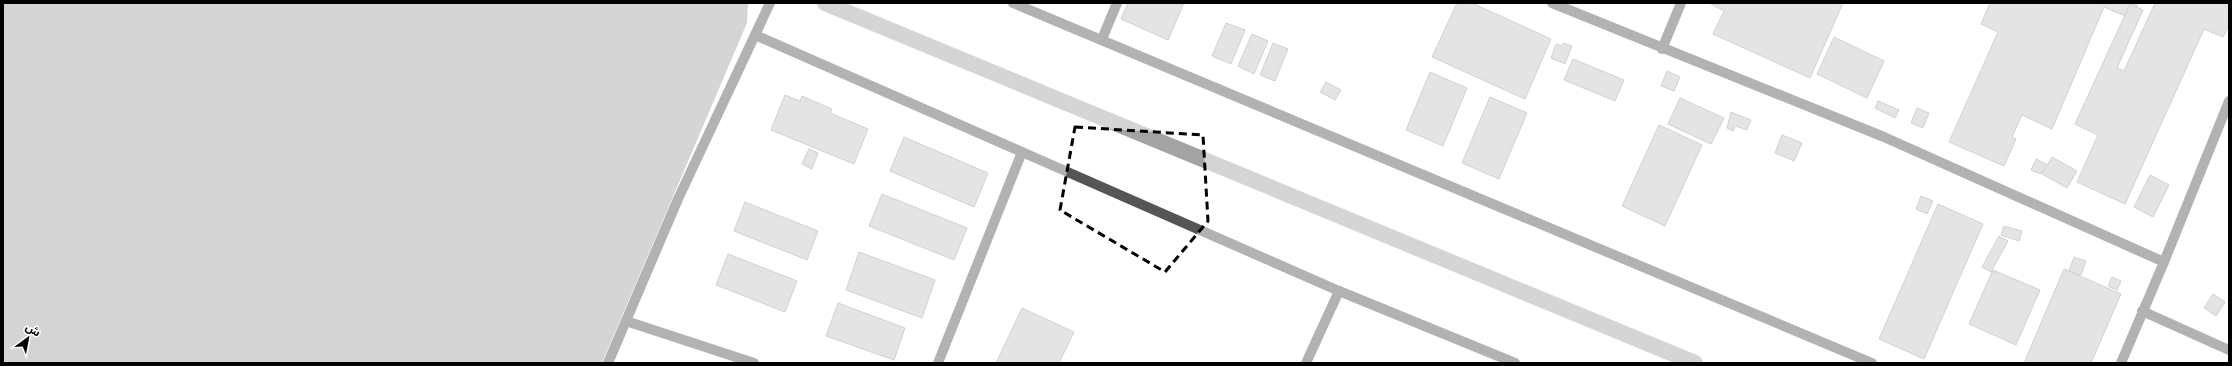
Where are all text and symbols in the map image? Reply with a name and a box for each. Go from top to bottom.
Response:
north arrow [8,318,48,358]
text: ش [23,321,42,339]

